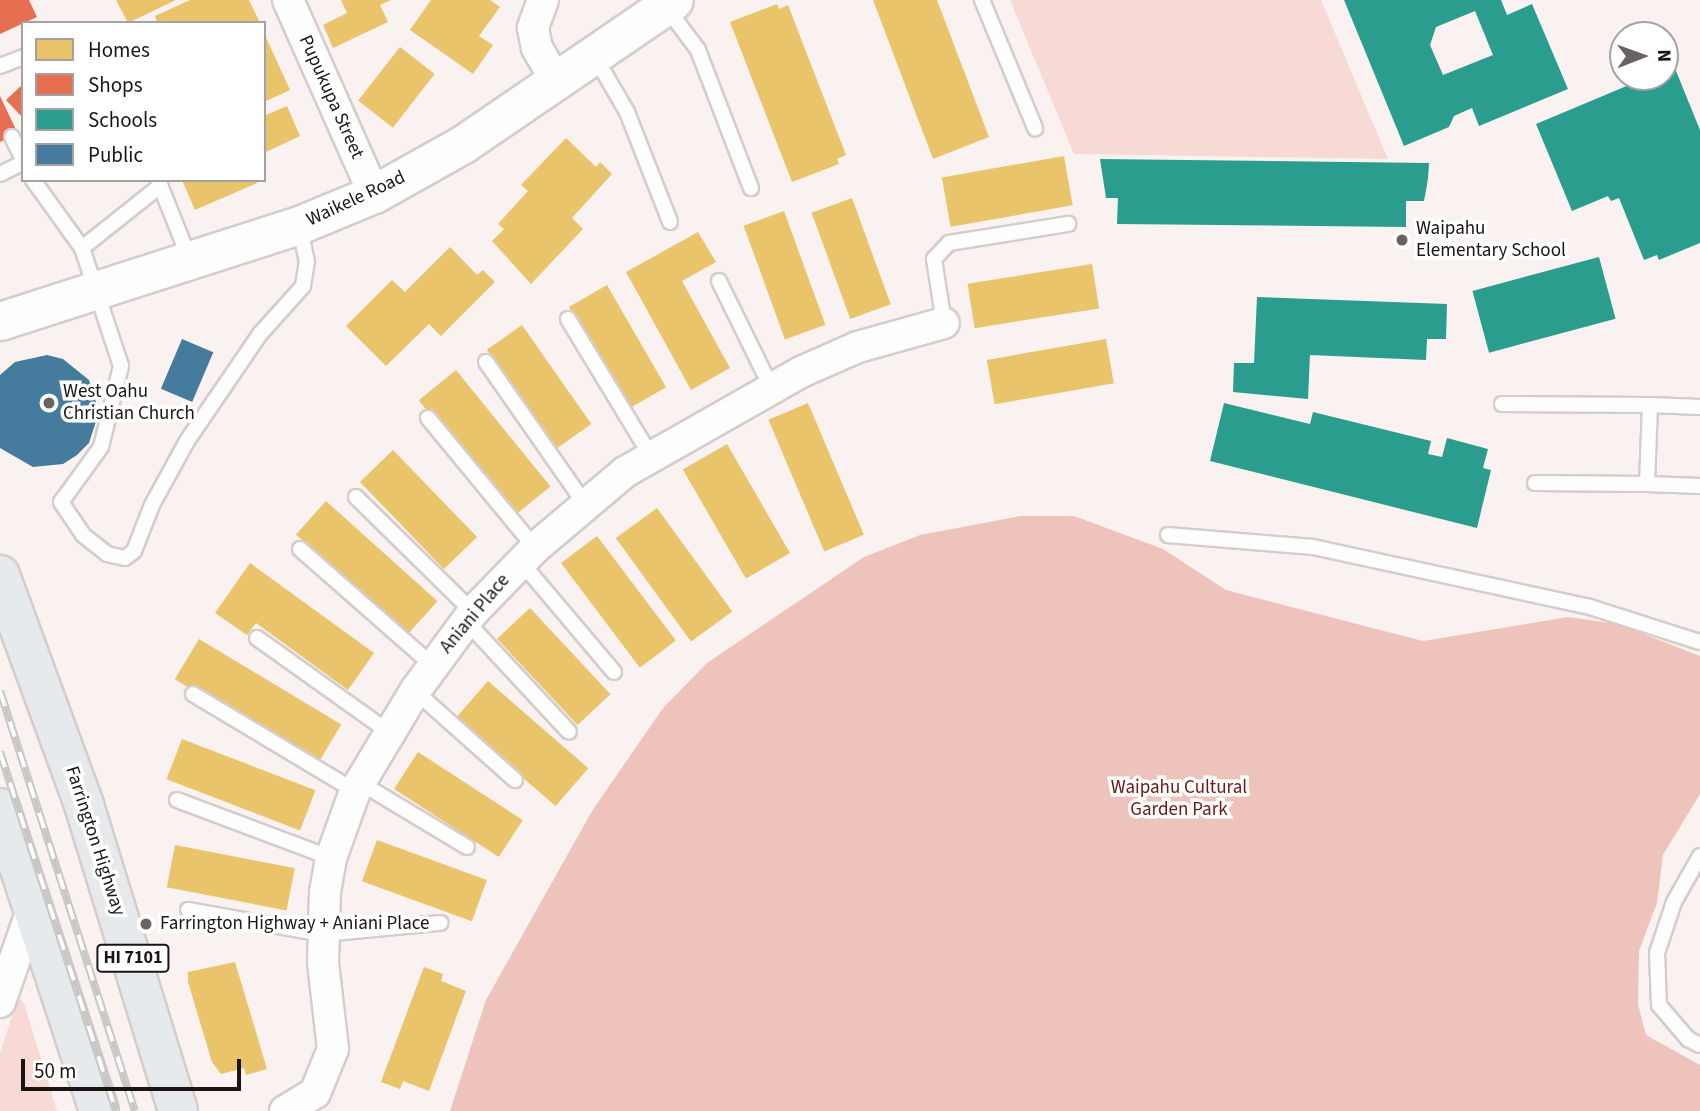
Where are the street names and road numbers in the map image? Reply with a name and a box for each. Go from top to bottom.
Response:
street label: Pupukupa Street [294,32,368,162]
street label: Waikele Road [303,166,409,232]
street label: Aniani Place [435,570,515,658]
street label: Farrington Highway [60,763,130,919]
road number: HI 7101 [96,944,170,973]

